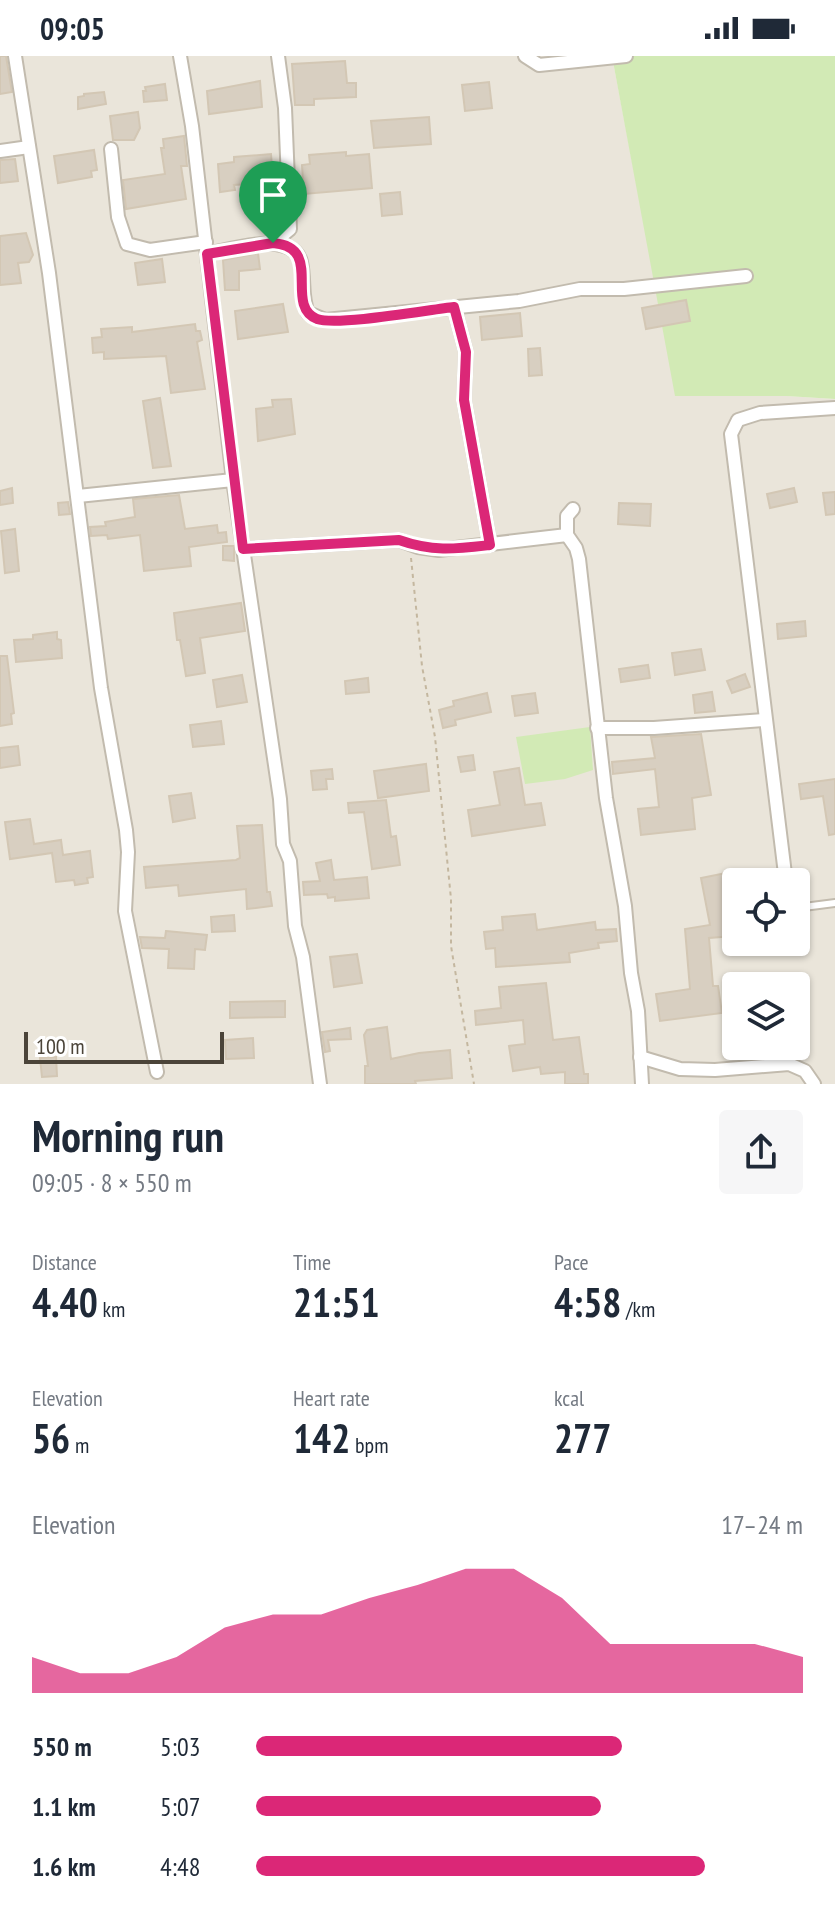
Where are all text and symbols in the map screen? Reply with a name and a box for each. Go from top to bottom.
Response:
text: 09:05 [40,9,105,48]
pin [239,161,307,243]
icon: arrive [251,173,295,217]
map controls [722,868,810,1060]
button: locate [722,868,810,956]
button: layers [722,972,810,1060]
scale bar [24,1028,224,1064]
text: 100 m [36,1032,85,1060]
text: Morning run [32,1107,224,1164]
button: share [719,1110,803,1194]
text: 09:05 · 8 × 550 m [32,1166,192,1199]
text: Distance [32,1248,97,1276]
text: Time [293,1248,331,1276]
text: Pace [554,1248,589,1276]
text: 4.40 [32,1276,98,1328]
text: 21:51 [293,1276,380,1328]
text: 4:58 [554,1276,621,1328]
text: km [98,1295,125,1323]
text: /km [621,1295,655,1323]
text: Elevation [32,1384,103,1412]
text: Heart rate [293,1384,370,1412]
text: kcal [554,1384,584,1412]
text: 56 [32,1412,70,1464]
text: 142 [293,1412,350,1464]
text: 277 [554,1412,611,1464]
text: m [70,1431,89,1459]
text: bpm [350,1431,388,1459]
text: Elevation [32,1508,115,1541]
text: 17–24 m [721,1508,803,1541]
text: 550 m [32,1730,92,1763]
text: 5:03 [160,1730,200,1763]
text: 1.1 km [32,1790,96,1823]
text: 5:07 [160,1790,200,1823]
text: 1.6 km [32,1850,96,1883]
text: 4:48 [160,1850,200,1883]

